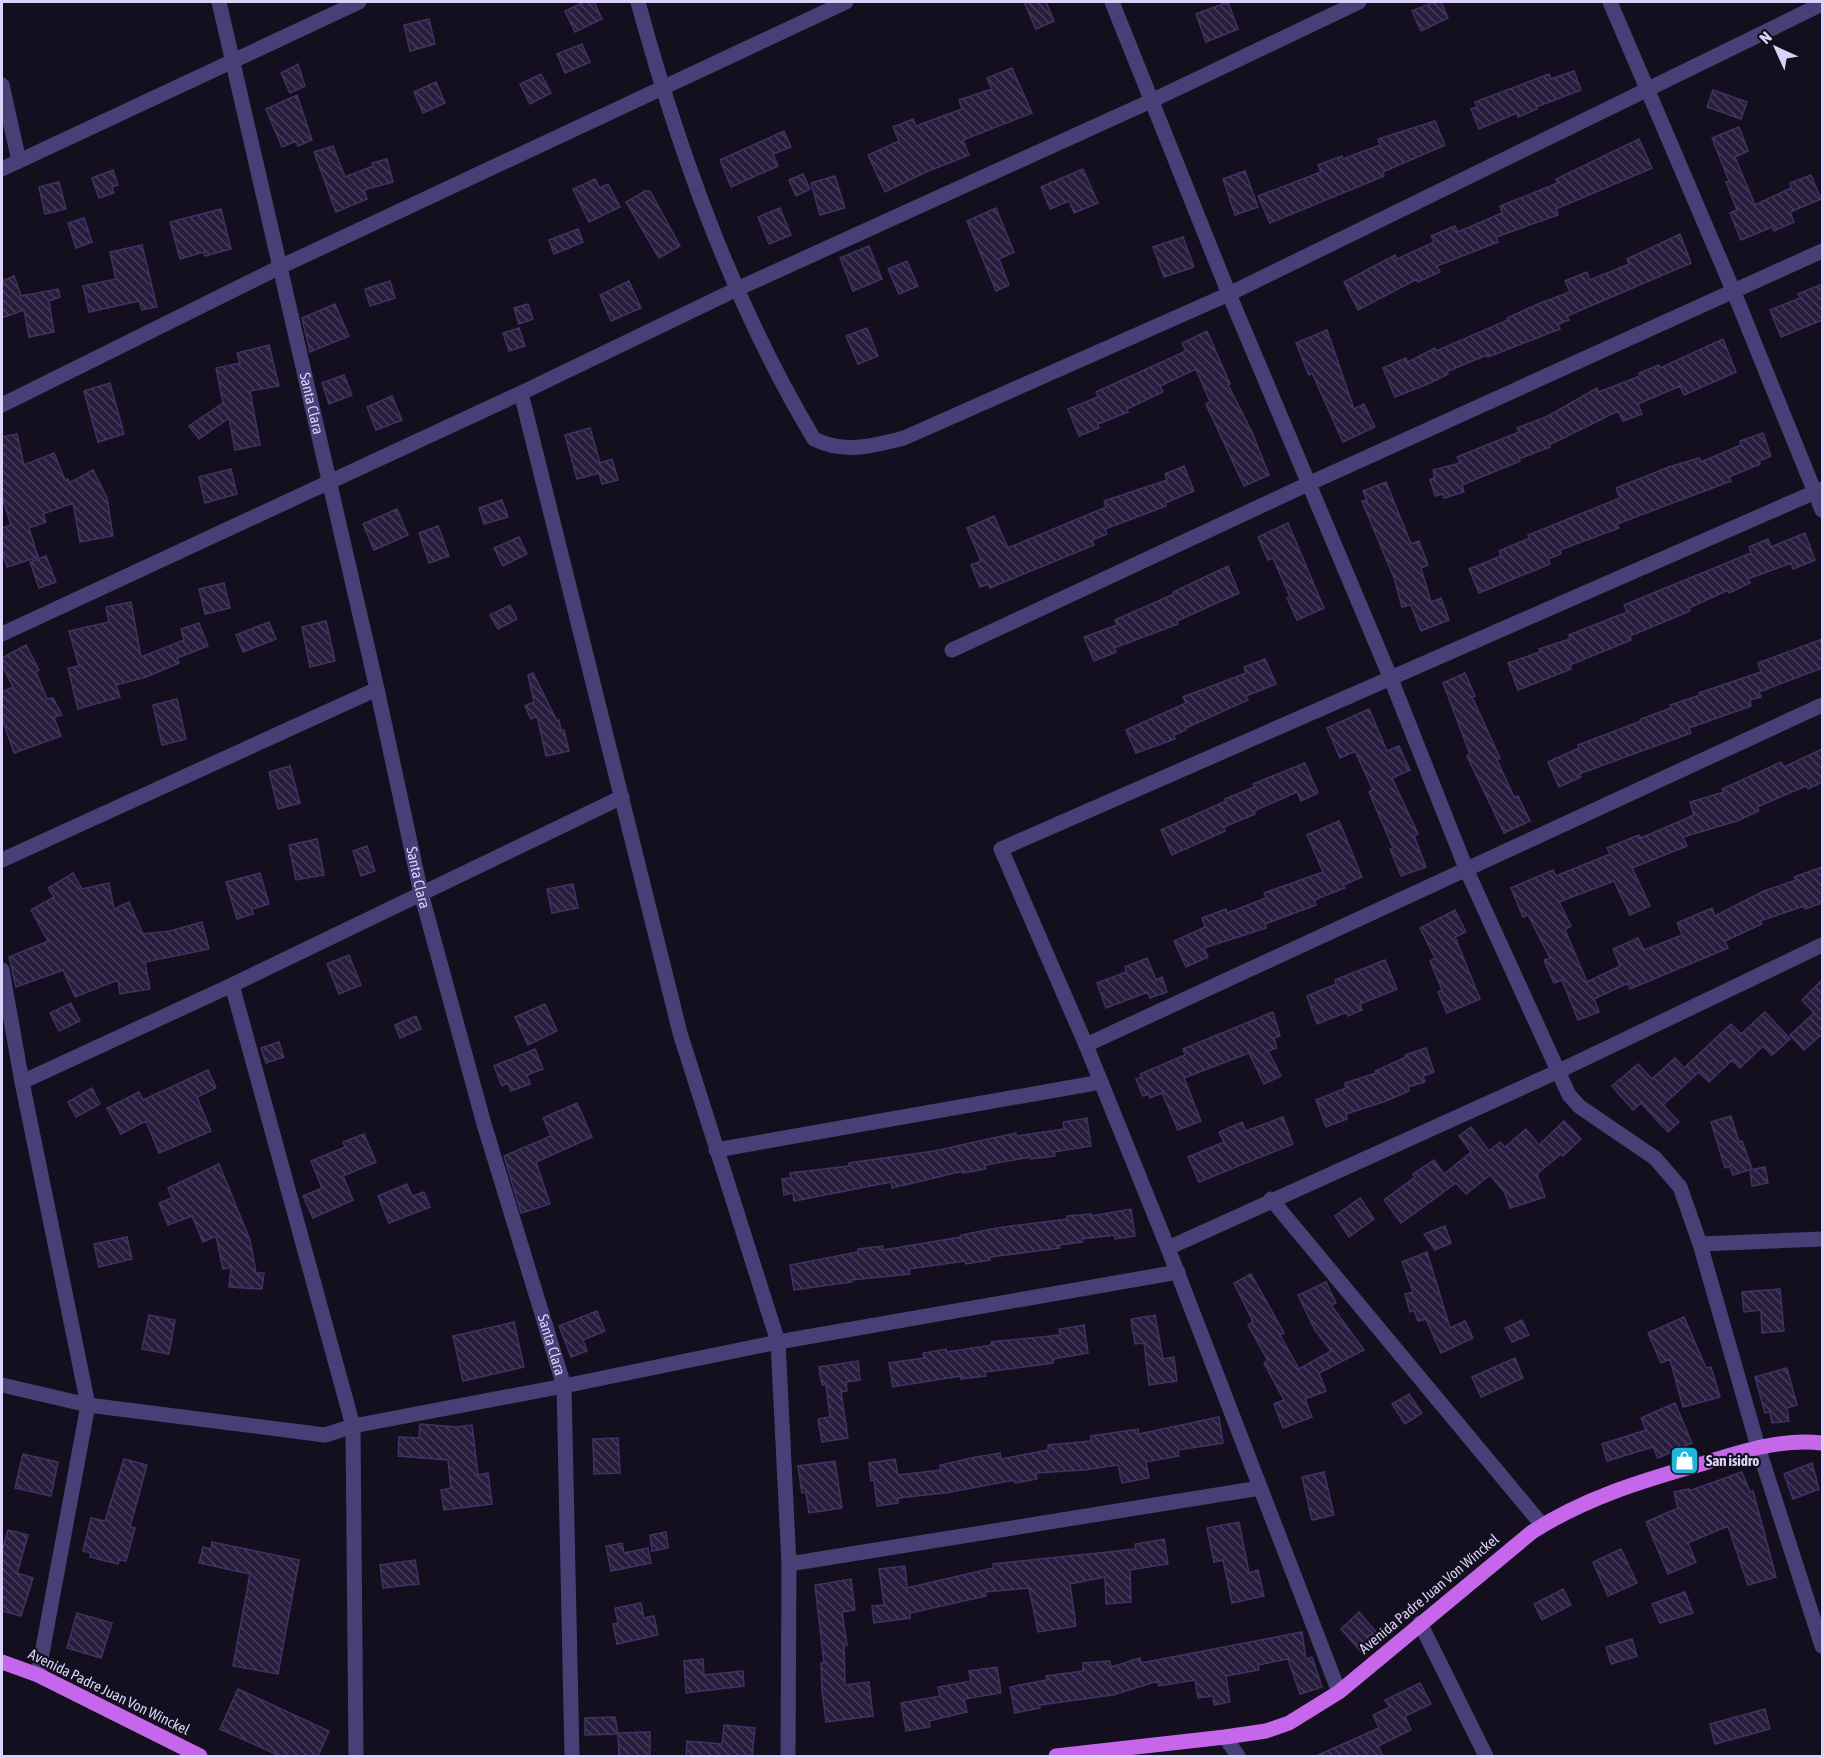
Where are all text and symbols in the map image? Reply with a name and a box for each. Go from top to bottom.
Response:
north arrow [1746,18,1806,78]
text: N [1756,28,1775,47]
street label: Santa Clara [297,371,327,436]
street label: Santa Clara [403,845,434,910]
street label: Santa Clara [535,1312,569,1377]
shop icon: San isidro [1669,1445,1701,1477]
place label: San isidro [1706,1452,1759,1469]
street label: Avenida Padre Juan Von Winckel [1355,1530,1502,1657]
street label: Avenida Padre Juan Von Winckel [26,1645,193,1738]

